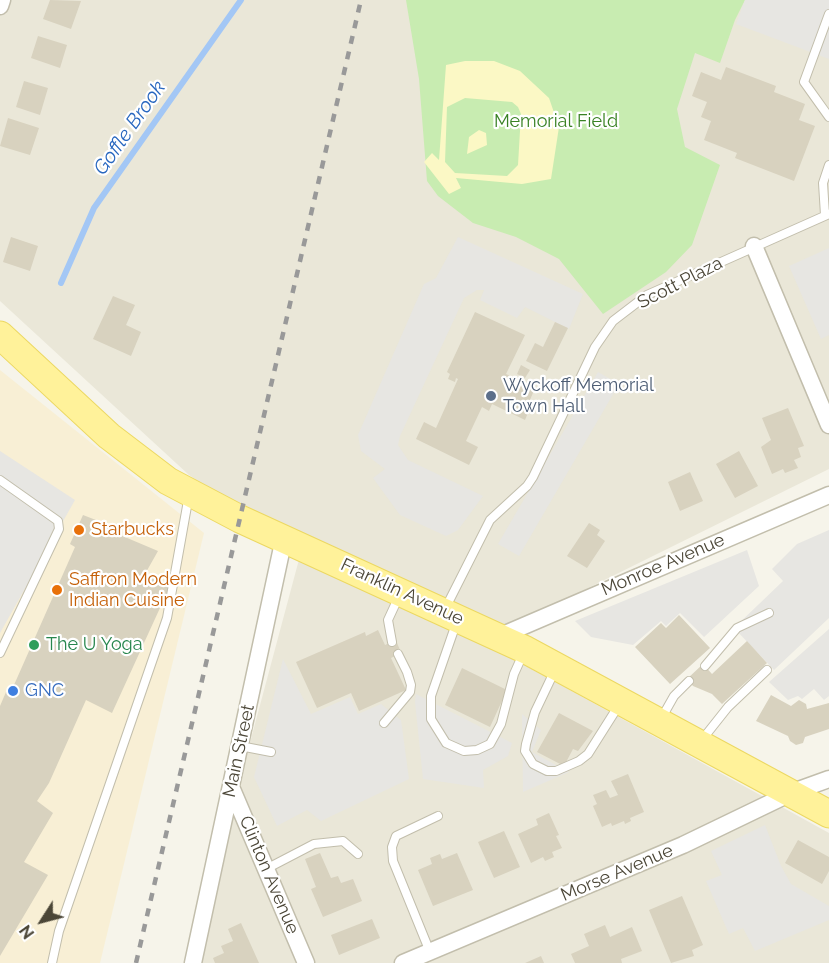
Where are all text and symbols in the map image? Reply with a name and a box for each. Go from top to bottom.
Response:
water label: Goffle Brook [89,76,171,180]
park label: Memorial Field [494,111,618,133]
street label: Scott Plaza [634,252,726,314]
place label: Wyckoff Memorial Town Hall [503,375,654,418]
marker: Wyckoff Memorial Town Hall [484,389,498,403]
place label: Starbucks [91,519,174,541]
marker: Starbucks [72,523,86,537]
street label: Monroe Avenue [598,529,728,601]
street label: Franklin Avenue [337,554,467,630]
place label: Saffron Modern Indian Cuisine [69,569,197,612]
marker: Saffron Modern Indian Cuisine [50,583,64,597]
place label: The U Yoga [46,634,143,656]
marker: The U Yoga [27,638,41,652]
place label: GNC [25,680,64,702]
marker: GNC [6,684,20,698]
street label: Main Street [219,703,259,799]
street label: Clinton Avenue [234,813,304,937]
street label: Morse Avenue [558,840,676,906]
north arrow [12,891,72,951]
text: N [16,921,38,942]

